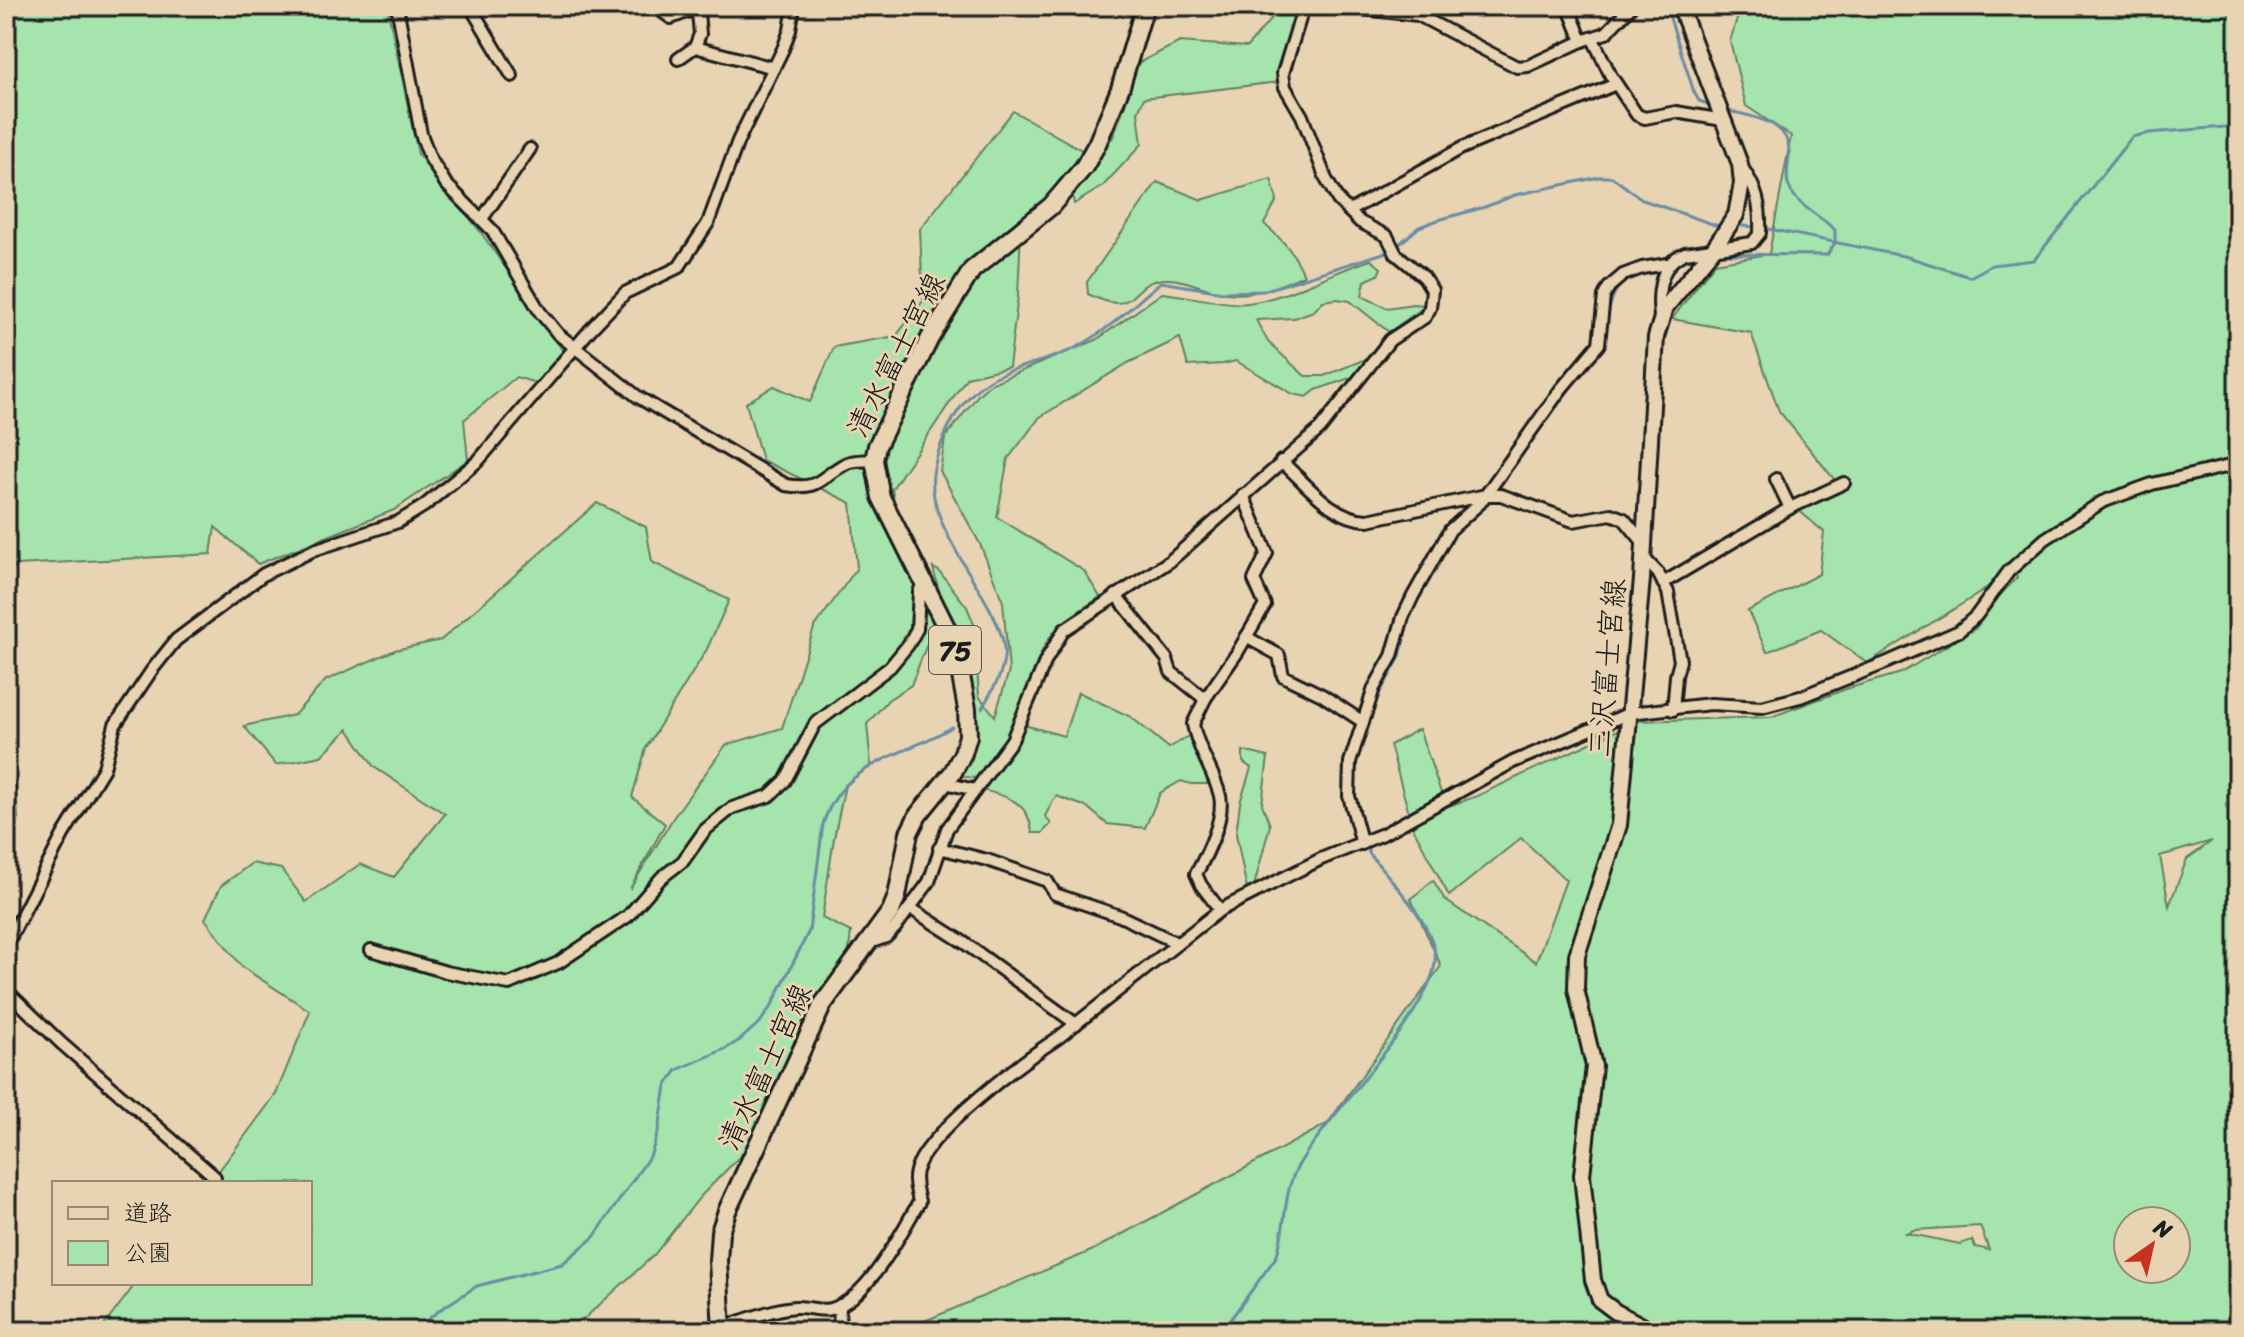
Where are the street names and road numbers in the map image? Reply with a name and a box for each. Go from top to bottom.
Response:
street label: 清水富士宮線 [831,263,961,447]
street label: 三沢富士宮線 [1572,576,1642,760]
road number: 75 [929,626,981,674]
street label: 清水富士宮線 [702,974,828,1160]

